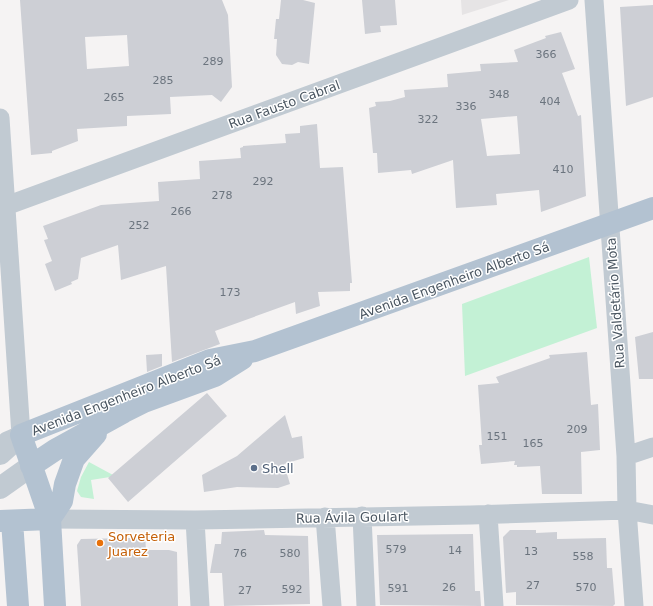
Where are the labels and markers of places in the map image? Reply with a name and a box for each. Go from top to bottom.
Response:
place label: Shell [262,461,294,476]
marker: Shell [249,463,259,473]
place label: Sorveteria Juarez [107,529,175,559]
marker: Sorveteria Juarez [95,538,105,548]

